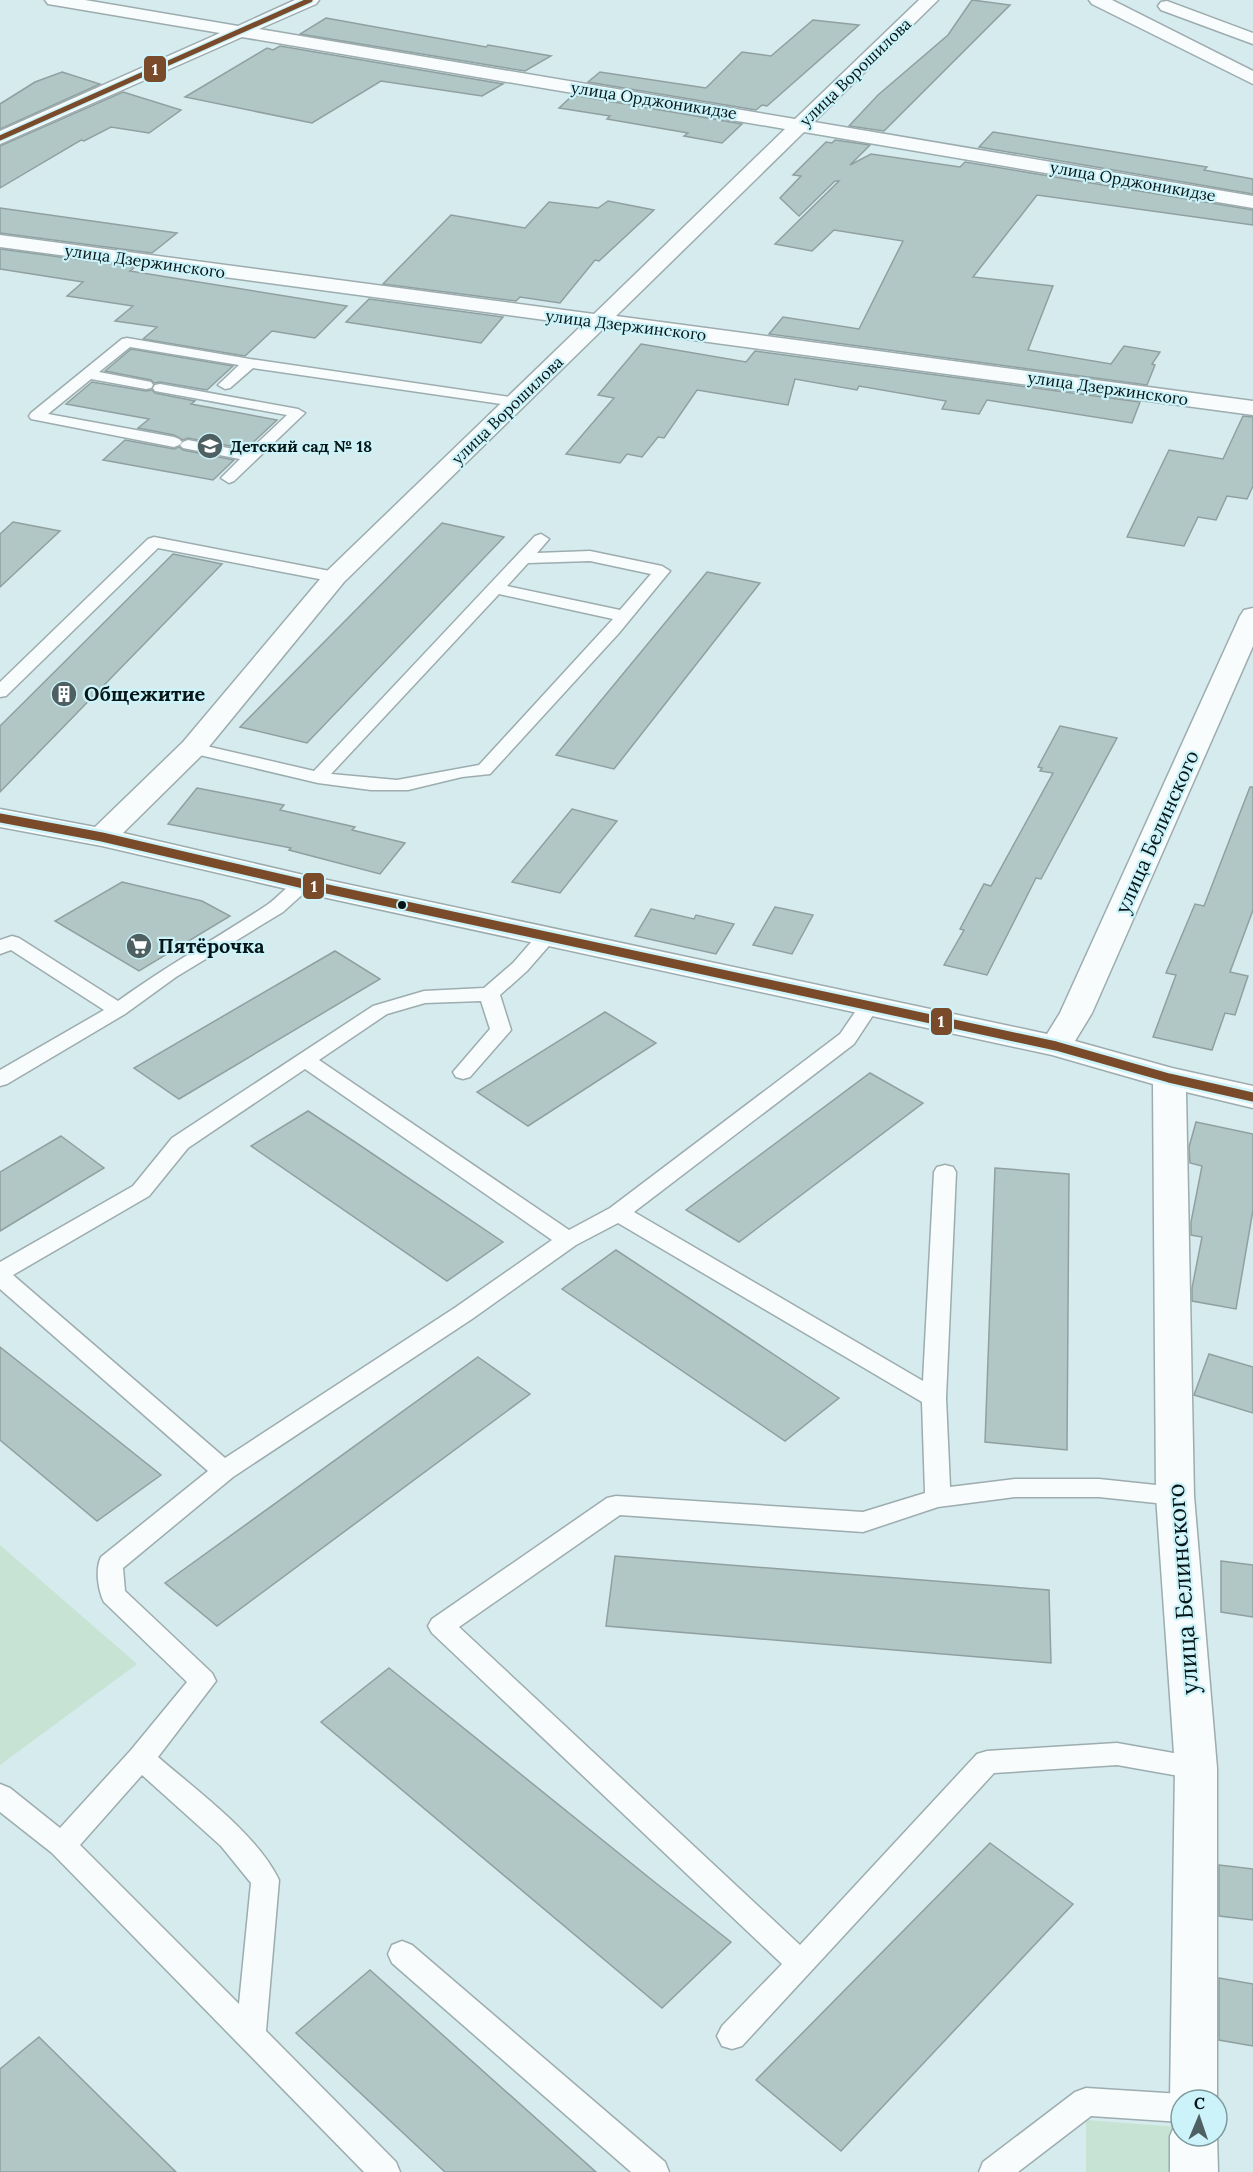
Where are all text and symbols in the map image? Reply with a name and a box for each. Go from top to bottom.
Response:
street label: улица Ворошилова [795,14,915,130]
line badge: 1 [143,55,167,83]
text: 1 [152,59,158,79]
street label: улица Орджоникидзе [570,77,739,123]
street label: улица Орджоникидзе [1049,157,1218,205]
street label: улица Дзержинского [63,240,227,282]
street label: улица Дзержинского [544,305,708,345]
street label: улица Ворошилова [447,352,567,468]
street label: улица Дзержинского [1026,367,1190,409]
school or university icon: Детский сад № 18 [195,431,225,461]
place label: Детский сад № 18 [230,436,372,456]
building icon: Общежитие [49,679,79,709]
place label: Общежитие [84,681,206,706]
street label: улица Белинского [1109,746,1204,917]
line badge: 1 [302,872,325,900]
text: 1 [311,876,317,896]
unlabelled marker [396,899,408,911]
supermarket icon: Пятёрочка [124,931,154,961]
place label: Пятёрочка [158,933,265,958]
line badge: 1 [930,1007,953,1036]
text: 1 [938,1011,944,1031]
street label: улица Белинского [1160,1482,1205,1696]
north arrow [1169,2088,1229,2148]
text: С [1194,2093,1205,2113]

